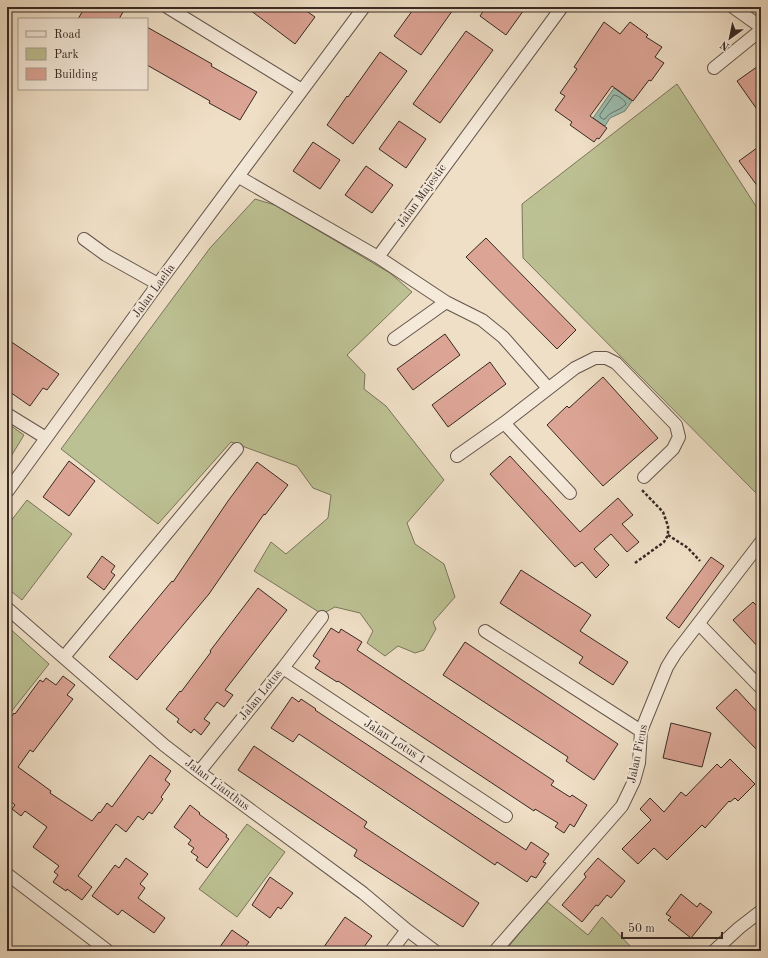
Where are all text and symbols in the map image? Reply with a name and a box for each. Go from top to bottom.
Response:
legend [18,18,148,90]
north arrow [710,18,750,58]
text: Road [54,29,81,41]
text: N [718,38,732,52]
text: Park [54,49,79,61]
text: Building [54,69,98,81]
street label: Jalan Majestic [395,162,449,230]
street label: Jalan Laelia [131,262,178,320]
street label: Jalan Lotus [237,667,285,723]
street label: Jalan Lotus 1 [362,717,428,767]
street label: Jalan Ficus [626,724,650,784]
street label: Jalan Lianthus [182,757,252,813]
scale bar [622,914,722,940]
text: 50 m [628,922,655,935]

